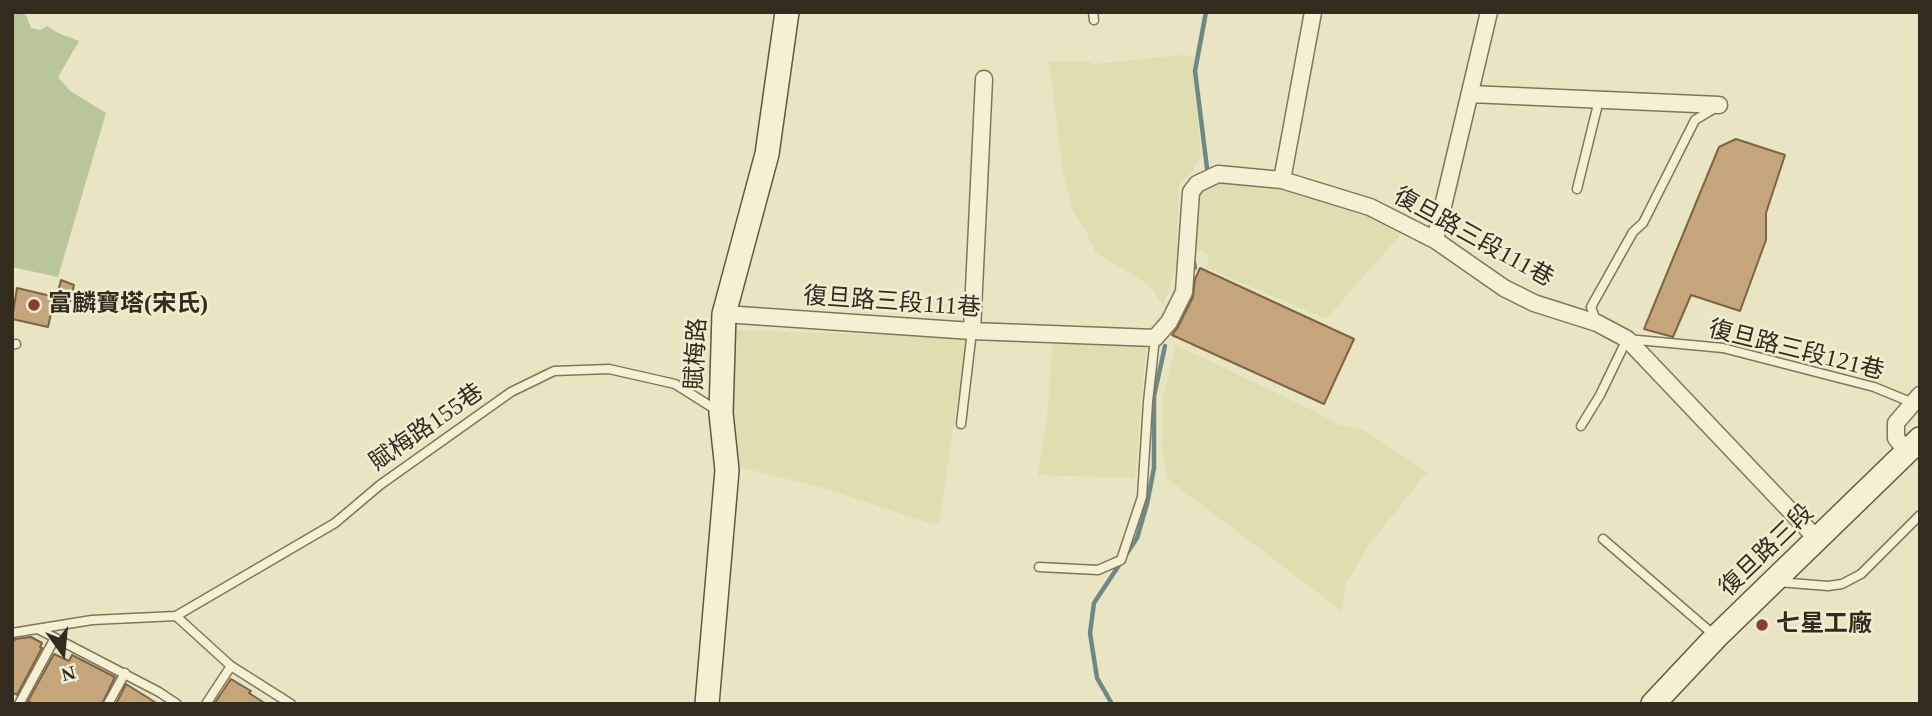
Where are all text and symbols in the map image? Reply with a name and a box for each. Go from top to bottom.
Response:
street label: 復旦路三段111巷 [1388,182,1558,294]
street label: 復旦路三段111巷 [802,282,982,324]
place label: 富麟寶塔(宋氏) [48,291,208,319]
marker: 富麟寶塔(宋氏) [26,297,42,313]
street label: 復旦路三段121巷 [1705,315,1887,387]
street label: 賦梅路 [681,317,713,391]
street label: 賦梅路155巷 [365,378,489,478]
street label: 復旦路三段 [1714,499,1820,603]
place label: 七星工廠 [1776,611,1872,639]
marker: 七星工廠 [1754,617,1770,633]
north arrow [28,618,98,688]
text: N [59,662,78,686]

